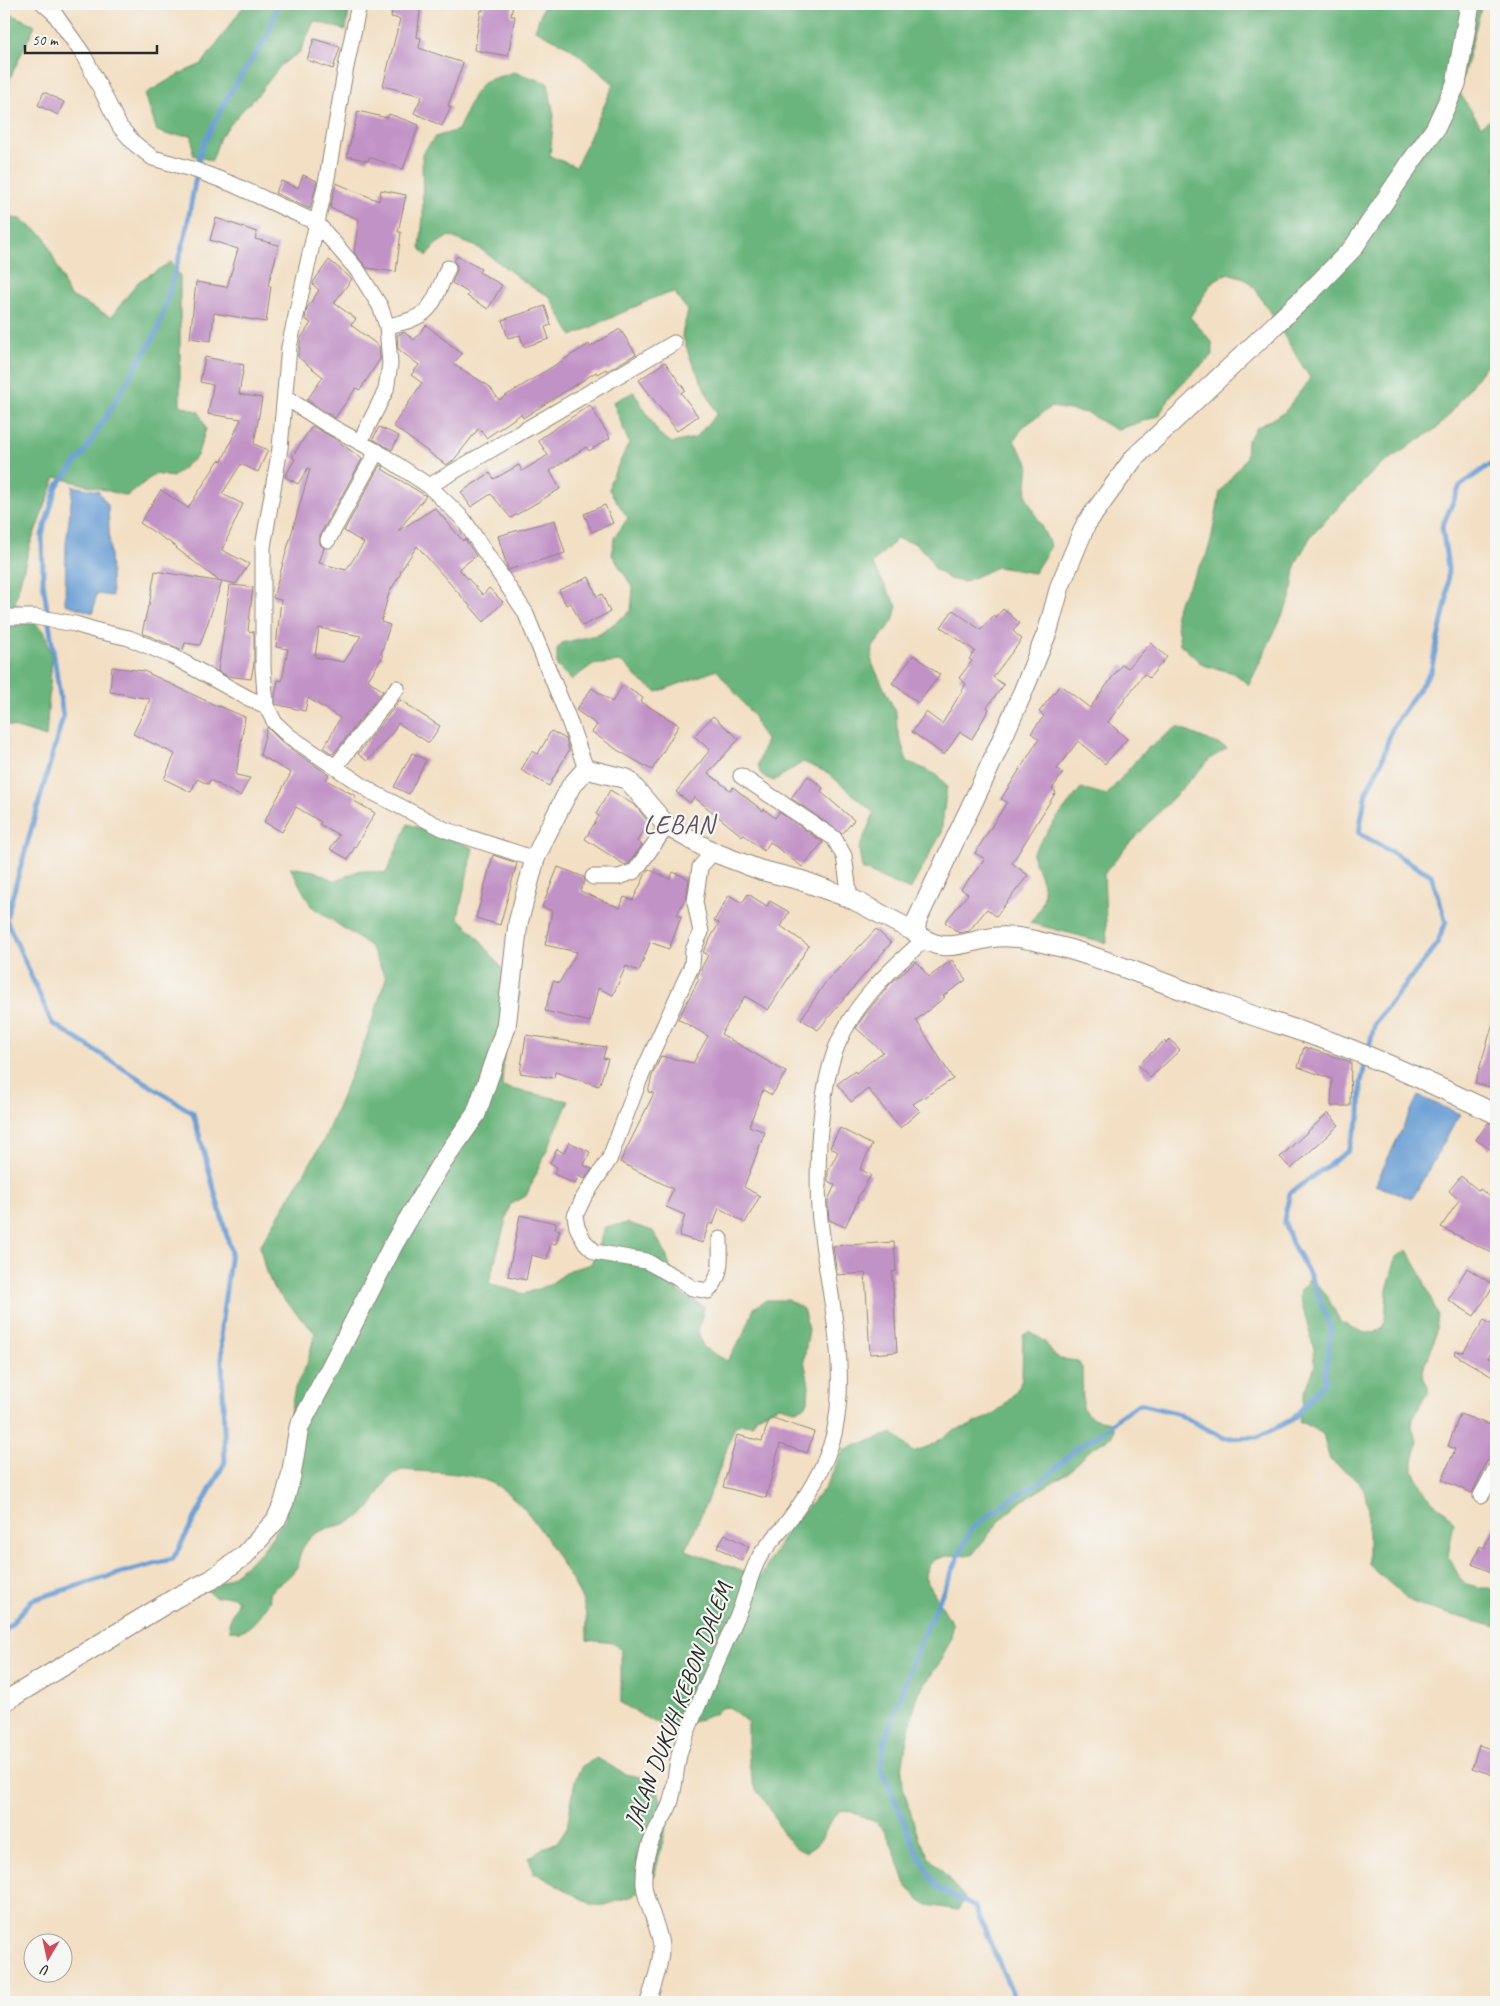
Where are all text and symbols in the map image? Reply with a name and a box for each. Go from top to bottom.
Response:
scale bar [25,22,158,54]
text: 50 m [32,31,59,50]
district label: LEBAN [643,808,718,841]
street label: JALAN DUKUH KEBON DALEM [617,1576,739,1833]
north arrow [22,1934,72,1984]
text: U [38,1961,51,1979]

